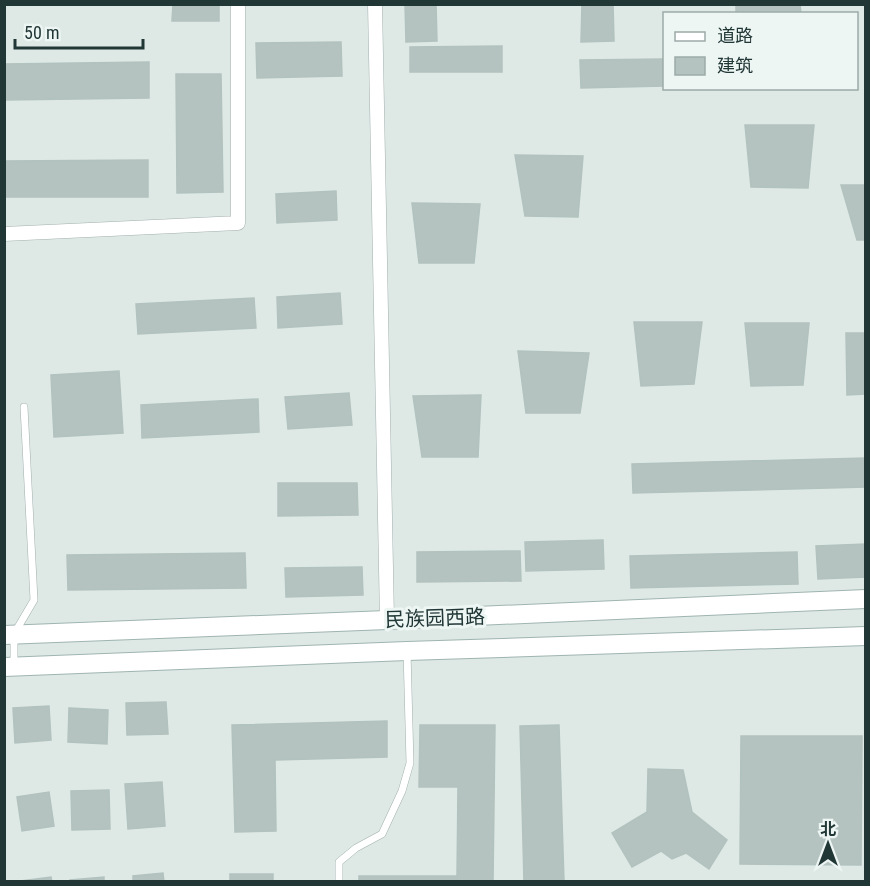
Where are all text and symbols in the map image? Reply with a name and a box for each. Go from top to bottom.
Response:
scale bar [15,12,142,50]
legend [663,12,858,90]
text: 50 m [24,22,59,43]
text: 道路 [717,25,753,46]
text: 建筑 [717,55,753,76]
street label: 民族园西路 [385,604,485,632]
north arrow [798,814,858,874]
text: 北 [820,820,836,839]

